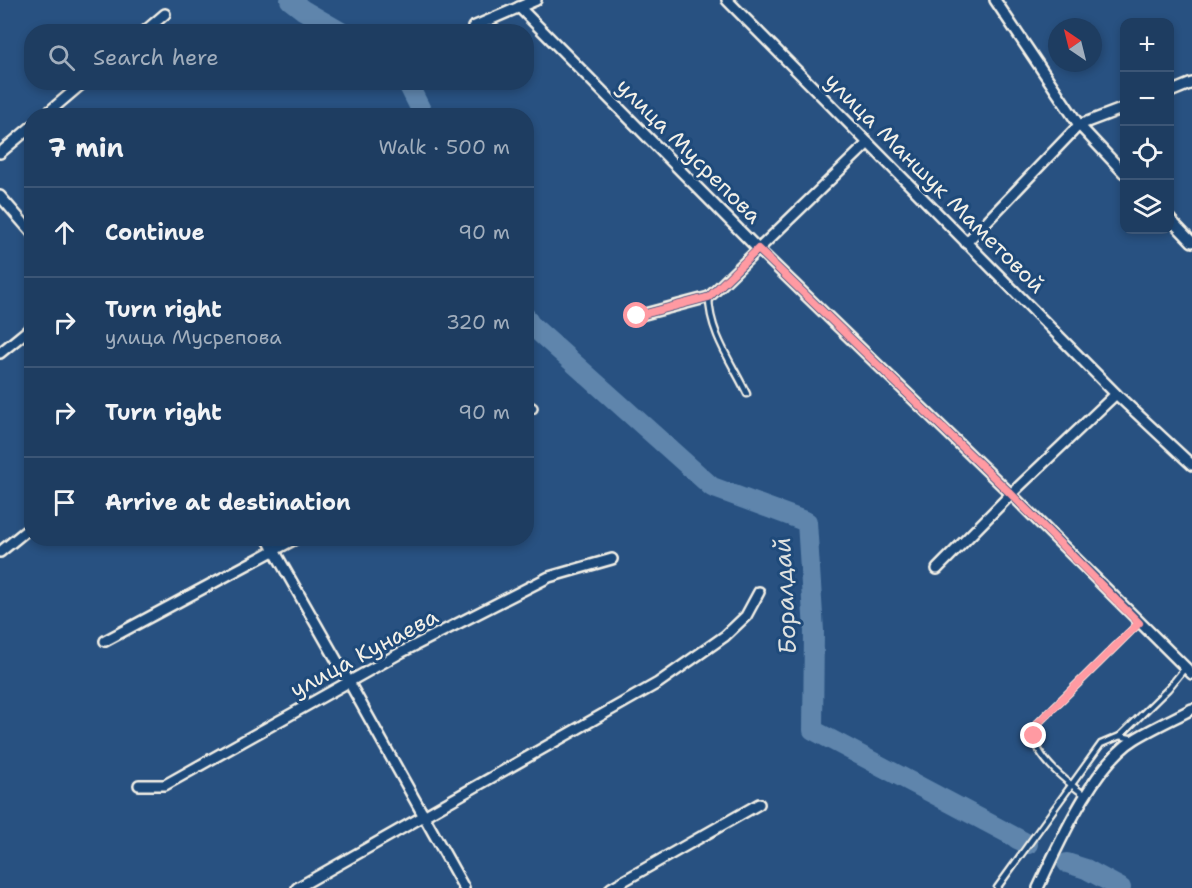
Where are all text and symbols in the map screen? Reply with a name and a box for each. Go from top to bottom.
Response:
north arrow [1048,18,1102,72]
map controls [1120,18,1174,234]
button: + [1120,18,1174,72]
search box [24,24,534,90]
icon: search [45,41,78,74]
text: Search here [93,43,219,72]
street label: улица Маншук Маметовой [819,67,1051,299]
street label: улица Мусрепова [610,72,768,230]
button: − [1120,72,1174,126]
button: locate [1120,126,1174,180]
text: 7 min [48,130,124,165]
text: Walk · 500 m [378,134,510,160]
button: layers [1120,180,1174,234]
icon: ahead [48,216,81,249]
text: Continue [105,218,205,247]
text: 90 m [458,219,510,245]
text: Turn right [105,295,222,324]
route start [623,302,649,328]
icon: right [48,306,81,339]
text: 320 m [446,309,510,335]
text: улица Мусрепова [105,324,282,350]
icon: right [48,396,81,429]
text: Turn right [105,398,222,427]
text: 90 m [458,399,510,425]
icon: arrive [48,486,81,519]
text: Arrive at destination [105,488,351,517]
water label: Боралдай [766,536,804,656]
street label: улица Кунаева [285,602,443,704]
route end [1020,722,1046,748]

